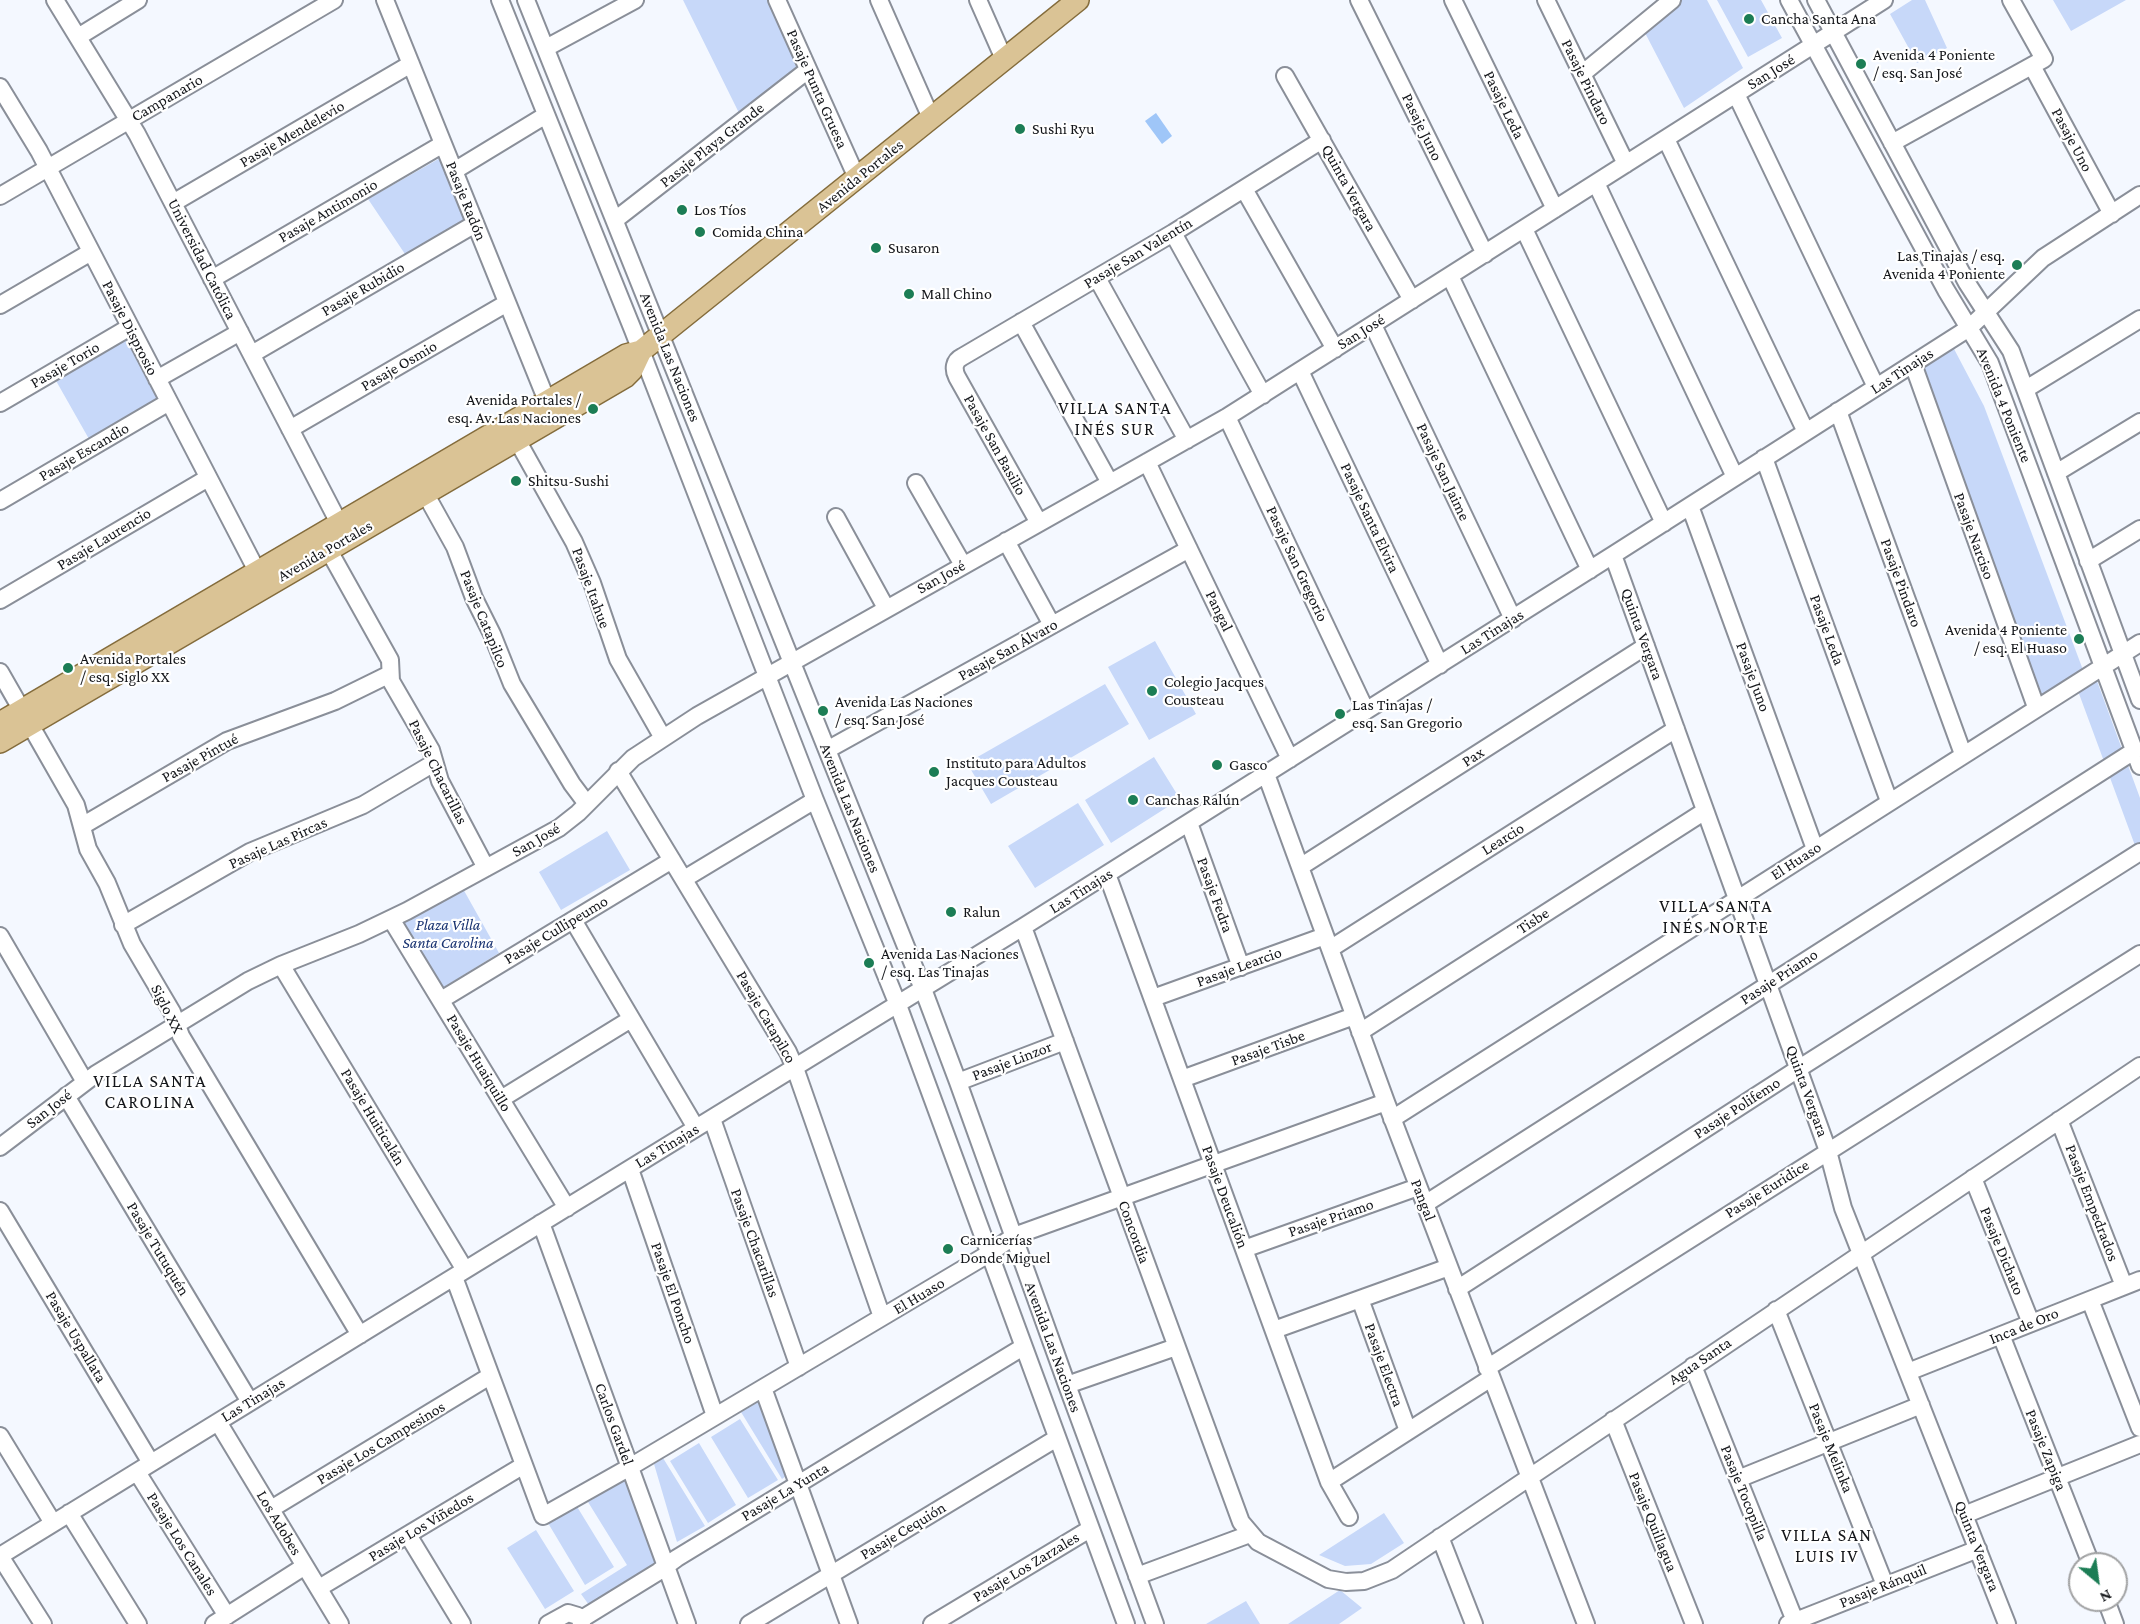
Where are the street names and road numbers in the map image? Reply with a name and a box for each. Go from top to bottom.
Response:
street label: Pasaje Punta Gruesa [782,26,852,152]
street label: Pasaje Pindaro [1557,36,1615,128]
street label: San José [1744,50,1798,94]
street label: Pasaje Leda [1479,68,1529,142]
street label: Campanario [128,70,206,126]
street label: Pasaje Juno [1397,90,1447,164]
street label: Pasaje Mendelevio [236,96,348,172]
street label: Pasaje Playa Grande [656,98,768,192]
street label: Pasaje Uno [2047,105,2097,175]
street label: Avenida Portales [813,135,907,217]
street label: Quinta Vergara [1317,141,1381,235]
street label: Pasaje Radón [441,159,491,243]
street label: Pasaje Antimonio [275,175,381,247]
street label: Universidad Católica [163,195,241,323]
street label: Pasaje San Valentín [1080,213,1196,293]
street label: Pasaje Rubidio [318,257,408,321]
street label: Pasaje Disprosio [98,277,162,379]
street label: Avenida Las Naciones [635,290,705,424]
street label: San José [1334,310,1388,354]
street label: Pasaje Osmio [357,336,441,396]
street label: Pasaje Torio [27,338,103,392]
street label: Las Tinajas [1867,344,1937,398]
street label: Avenida 4 Poniente [1972,345,2036,465]
street label: Pasaje San Basilio [959,391,1031,499]
street label: Pasaje Escandio [35,418,133,486]
street label: Pasaje San Jaime [1412,420,1474,524]
street label: Pasaje Santa Elvira [1336,460,1404,576]
street label: Pasaje Narciso [1949,490,1999,582]
street label: Pasaje Laurencio [53,503,155,575]
street label: Pasaje San Gregorio [1262,503,1332,625]
street label: Avenida Portales [274,516,376,586]
street label: Pasaje Pindaro [1876,536,1926,630]
street label: Pasaje Itahue [568,545,614,631]
street label: San José [913,556,969,598]
street label: Pasaje Catapilco [456,567,512,671]
street label: Quinta Vergara [1617,585,1667,683]
street label: Pangal [1201,587,1237,635]
street label: Pasaje Leda [1805,592,1849,668]
street label: Las Tinajas [1457,605,1527,659]
street label: Pasaje San Álvaro [955,615,1061,685]
street label: Pasaje Juno [1732,640,1774,714]
street label: Pasaje Chacarillas [404,716,472,828]
street label: Pasaje Pintué [158,729,242,787]
street label: Avenida Las Naciones [815,741,885,875]
street label: Pax [1458,743,1488,771]
street label: Pasaje Las Pircas [226,813,330,873]
street label: San José [508,819,564,861]
street label: Learcio [1478,819,1528,859]
street label: El Huaso [1767,838,1825,884]
street label: Pasaje Fedra [1193,855,1237,935]
street label: Las Tinajas [1046,864,1116,918]
street label: Pasaje Cullipeumo [501,891,611,969]
street label: Tisbe [1513,904,1553,938]
street label: Pasaje Learcio [1194,943,1284,991]
street label: Pasaje Priamo [1736,945,1822,1009]
street label: Pasaje Catapilco [732,967,800,1067]
street label: Siglo XX [146,981,188,1037]
street label: Pasaje Huaiquillo [442,1011,516,1115]
street label: Pasaje Tisbe [1228,1026,1308,1070]
street label: Pasaje Linzor [969,1037,1055,1085]
street label: Quinta Vergara [1782,1042,1832,1140]
street label: Pasaje Huiticalán [337,1065,409,1169]
street label: Pasaje Polifemo [1690,1073,1784,1143]
street label: San José [22,1085,76,1133]
street label: Las Tinajas [632,1119,702,1173]
street label: Pasaje Empedrados [2061,1142,2123,1264]
street label: Pasaje Deucalión [1198,1143,1252,1251]
street label: Pasaje Euridice [1721,1155,1813,1223]
street label: Pangal [1406,1176,1440,1224]
street label: Pasaje Chacarillas [726,1186,784,1300]
street label: Pasaje Priamo [1286,1194,1376,1242]
street label: Concordia [1114,1198,1154,1266]
street label: Pasaje Tutuquén [122,1199,194,1299]
street label: Pasaje Dichato [1976,1204,2028,1298]
street label: Pasaje El Poncho [647,1240,699,1346]
street label: El Huaso [890,1273,948,1319]
street label: Avenida Las Naciones [1020,1279,1086,1415]
street label: Pasaje Uspallata [41,1288,111,1386]
street label: Inca de Oro [1987,1303,2061,1349]
street label: Pasaje Electra [1360,1321,1408,1409]
street label: Agua Santa [1665,1333,1735,1389]
street label: Las Tinajas [218,1373,288,1427]
street label: Carlos Gardel [590,1380,638,1468]
street label: Pasaje Los Campesinos [313,1397,449,1489]
street label: Pasaje Melinka [1804,1400,1858,1496]
street label: Pasaje Zapiga [2021,1406,2071,1494]
street label: Pasaje Tocopilla [1716,1442,1772,1544]
street label: Pasaje La Yunta [738,1458,832,1526]
street label: Pasaje Quillagua [1624,1469,1682,1575]
street label: Los Adobes [252,1487,306,1559]
street label: Pasaje Los Viñedos [365,1488,477,1566]
street label: Pasaje Los Canales [143,1489,221,1599]
street label: Pasaje Cequión [857,1498,949,1564]
street label: Quinta Vergara [1950,1498,2004,1594]
street label: Pasaje Los Zarzales [969,1528,1083,1606]
street label: Pasaje Ránquil [1836,1560,1930,1612]

